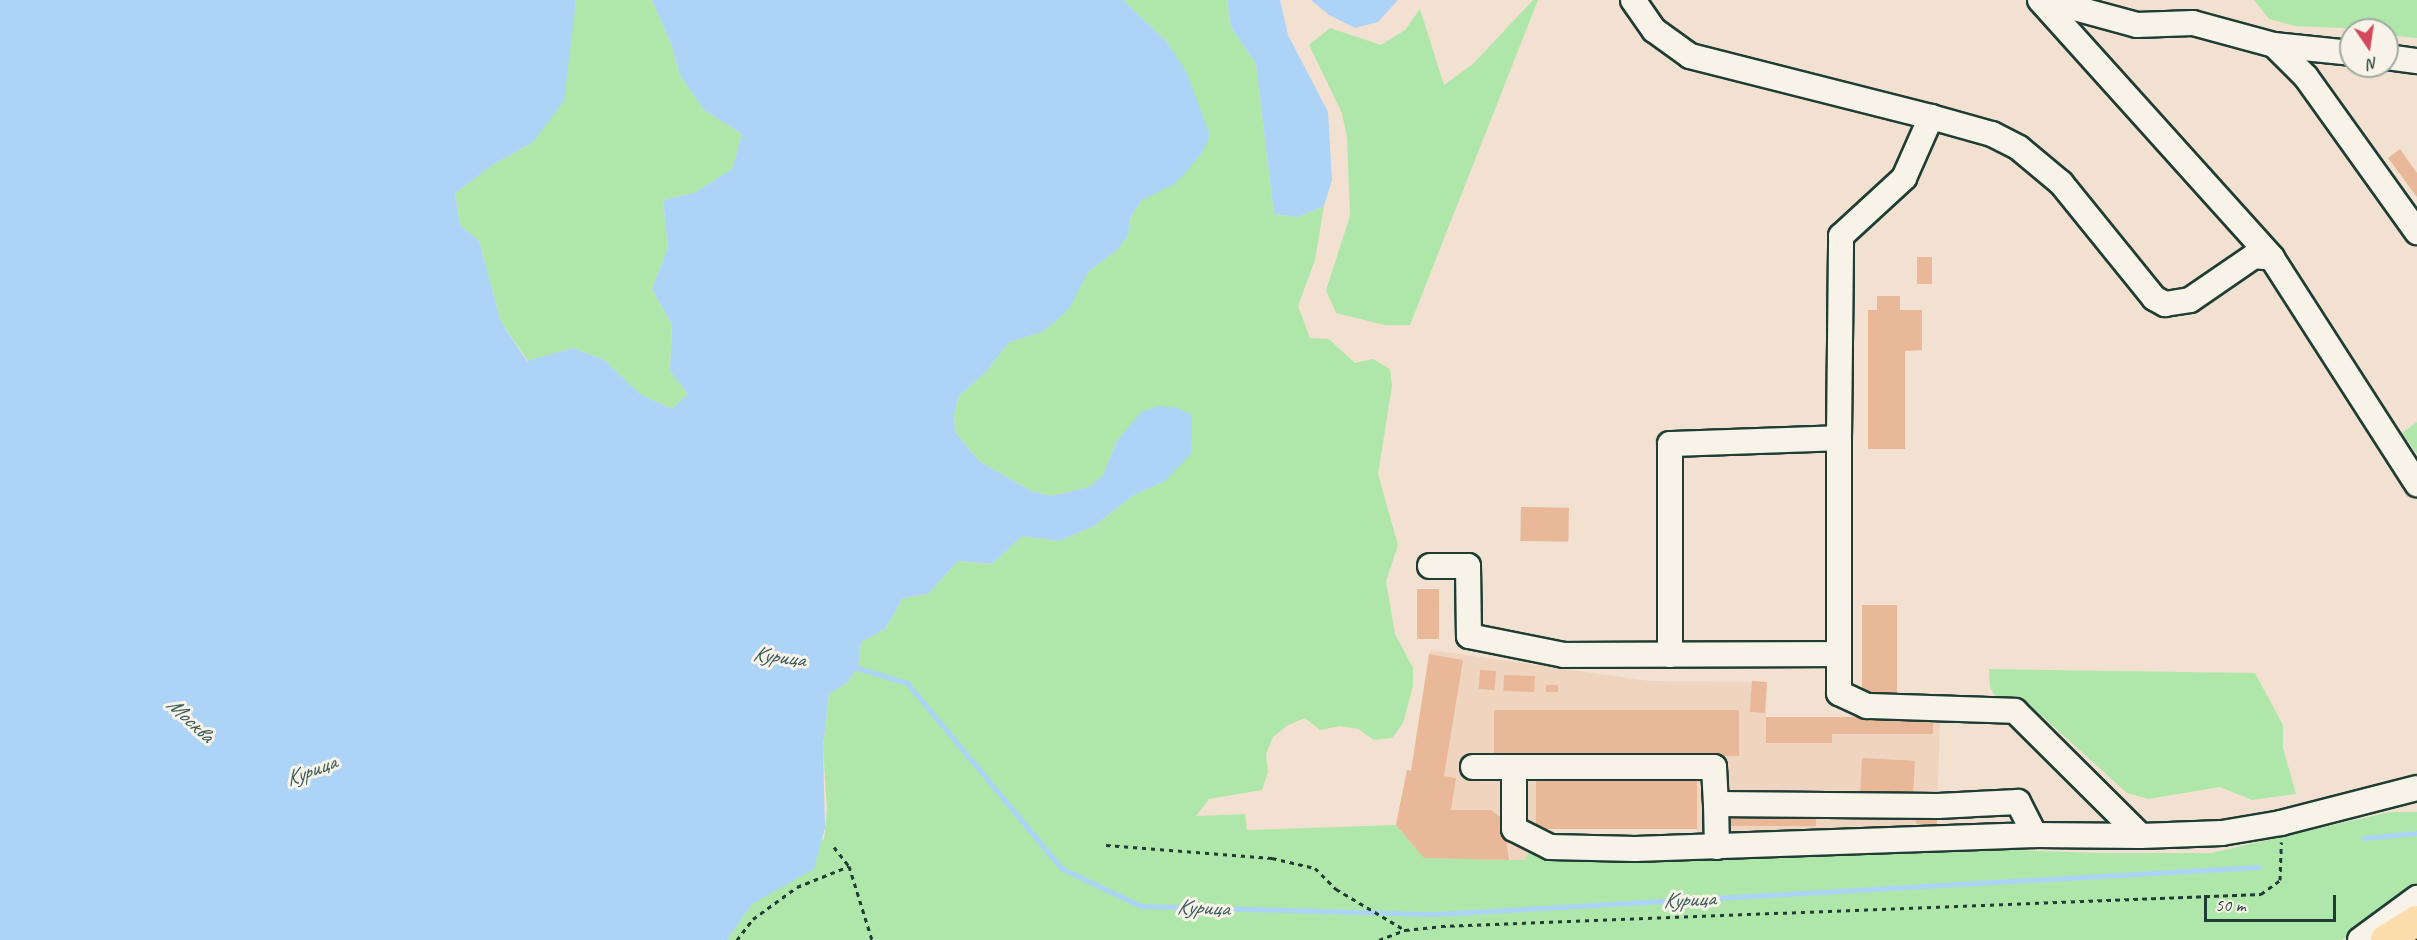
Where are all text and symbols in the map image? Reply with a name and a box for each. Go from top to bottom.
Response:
north arrow [2339,18,2399,78]
text: N [2366,53,2380,74]
water label: Курица [751,641,807,673]
water label: Москва [161,692,219,748]
water label: Курица [282,749,340,793]
scale bar [2207,883,2339,921]
water label: Курица [1662,885,1716,915]
water label: Курица [1176,894,1230,922]
text: 50 m [2215,894,2246,916]

